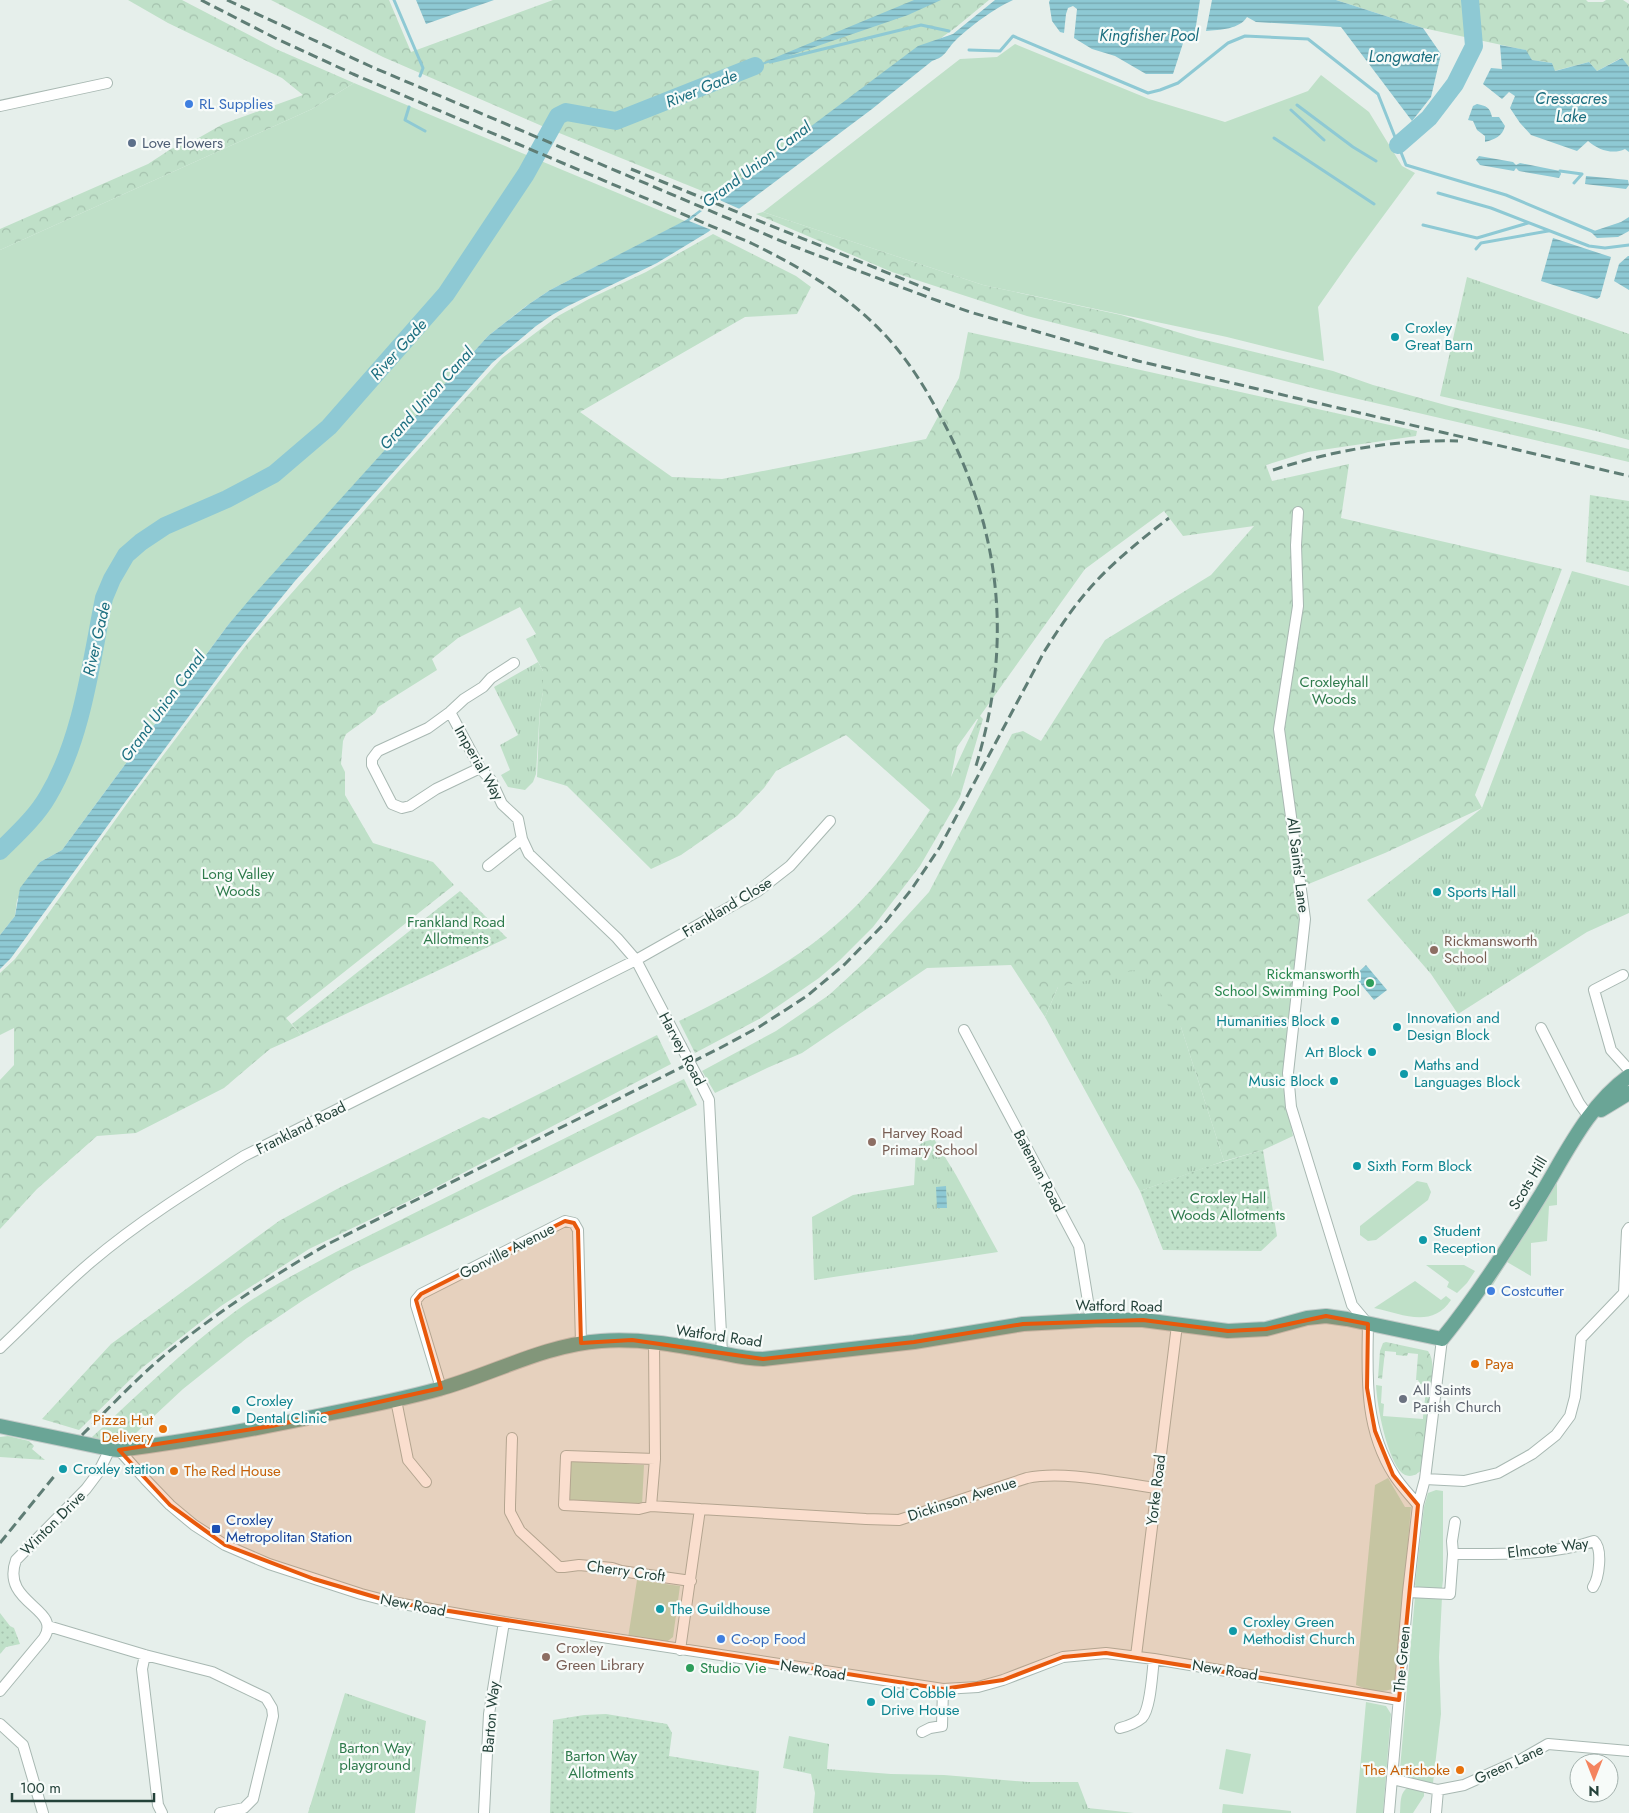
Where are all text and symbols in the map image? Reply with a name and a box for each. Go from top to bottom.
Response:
water label: Kingfisher Pool [1099,24,1200,47]
water label: Longwater [1369,45,1439,68]
water label: River Gade [662,64,740,113]
water label: Cressacres Lake [1535,87,1608,128]
place label: RL Supplies [199,93,273,115]
marker: RL Supplies [183,98,195,110]
water label: Grand Union Canal [697,115,817,213]
place label: Love Flowers [142,132,223,154]
marker: Love Flowers [126,137,138,149]
water label: River Gade [365,314,432,385]
place label: Croxley Great Barn [1405,317,1473,356]
marker: Croxley Great Barn [1389,331,1401,343]
water label: Grand Union Canal [374,341,480,455]
water label: River Gade [77,600,116,678]
water label: Grand Union Canal [114,645,211,766]
park label: Croxleyhall Woods [1299,671,1369,710]
street label: Imperial Way [449,722,509,805]
street label: All Saints' Lane [1281,816,1315,914]
park label: Long Valley Woods [202,863,275,902]
street label: Frankland Close [678,871,776,943]
place label: Sports Hall [1447,881,1516,903]
marker: Sports Hall [1431,886,1443,898]
park label: Frankland Road Allotments [407,911,505,950]
place label: Rickmansworth School [1444,930,1538,969]
marker: Rickmansworth School [1428,944,1440,956]
place label: Rickmansworth School Swimming Pool [1214,963,1360,1002]
marker: Rickmansworth School Swimming Pool [1364,977,1376,989]
place label: Innovation and Design Block [1407,1007,1500,1046]
street label: Harvey Road [653,1008,711,1090]
place label: Humanities Block [1216,1010,1325,1032]
marker: Humanities Block [1329,1015,1341,1027]
marker: Innovation and Design Block [1391,1021,1403,1033]
place label: Art Block [1305,1041,1362,1063]
marker: Art Block [1366,1046,1378,1058]
place label: Maths and Languages Block [1414,1054,1520,1093]
marker: Maths and Languages Block [1398,1068,1410,1080]
place label: Music Block [1249,1070,1324,1092]
marker: Music Block [1328,1075,1340,1087]
street label: Frankland Road [252,1096,350,1160]
place label: Harvey Road Primary School [882,1122,978,1161]
street label: Bateman Road [1008,1126,1070,1216]
marker: Harvey Road Primary School [866,1136,878,1148]
street label: Scots Hill [1503,1152,1553,1214]
place label: Sixth Form Block [1367,1155,1472,1177]
marker: Sixth Form Block [1351,1160,1363,1172]
park label: Croxley Hall Woods Allotments [1171,1187,1285,1226]
street label: Gonville Avenue [456,1217,559,1284]
place label: Student Reception [1433,1220,1496,1259]
marker: Student Reception [1417,1234,1429,1246]
place label: Costcutter [1501,1280,1565,1302]
marker: Costcutter [1485,1285,1497,1297]
street label: Watford Road [1075,1294,1163,1318]
street label: Watford Road [674,1319,764,1353]
place label: Paya [1485,1353,1514,1375]
marker: Paya [1469,1358,1481,1370]
place label: All Saints Parish Church [1413,1379,1501,1418]
place label: Croxley Dental Clinic [246,1390,327,1429]
marker: All Saints Parish Church [1397,1393,1409,1405]
marker: Croxley Dental Clinic [230,1404,242,1416]
place label: Pizza Hut Delivery [93,1409,153,1448]
marker: Pizza Hut Delivery [157,1423,169,1435]
street label: Yorke Road [1141,1453,1171,1527]
place label: Croxley station [73,1458,165,1480]
place label: The Red House [184,1460,281,1482]
marker: Croxley station [57,1463,69,1475]
marker: The Red House [168,1465,180,1477]
street label: Dickinson Avenue [905,1471,1019,1527]
street label: Winton Drive [15,1485,91,1561]
place label: Croxley Metropolitan Station [226,1509,352,1548]
marker: Croxley Metropolitan Station [210,1523,222,1535]
street label: Elmcote Way [1506,1532,1590,1564]
street label: Cherry Croft [585,1555,667,1587]
street label: New Road [378,1588,448,1622]
place label: The Guildhouse [670,1598,770,1620]
marker: The Guildhouse [654,1603,666,1615]
place label: Croxley Green Methodist Church [1243,1611,1355,1650]
marker: Croxley Green Methodist Church [1227,1625,1239,1637]
street label: The Green [1388,1625,1416,1693]
place label: Co-op Food [731,1628,806,1650]
marker: Co-op Food [715,1633,727,1645]
place label: Croxley Green Library [556,1637,645,1676]
marker: Croxley Green Library [540,1651,552,1663]
street label: New Road [779,1654,847,1686]
street label: New Road [1191,1654,1259,1686]
place label: Studio Vie [700,1657,767,1679]
marker: Studio Vie [684,1662,696,1674]
street label: Barton Way [477,1680,505,1754]
place label: Old Cobble Drive House [881,1682,960,1721]
marker: Old Cobble Drive House [865,1696,877,1708]
park label: Barton Way playground [339,1737,411,1776]
street label: Green Lane [1471,1738,1547,1790]
park label: Barton Way Allotments [565,1745,637,1784]
north arrow [1569,1753,1619,1803]
place label: The Artichoke [1363,1759,1450,1781]
marker: The Artichoke [1454,1764,1466,1776]
scale bar [12,1770,155,1802]
text: 100 m [20,1777,61,1799]
text: N [1588,1781,1600,1801]

